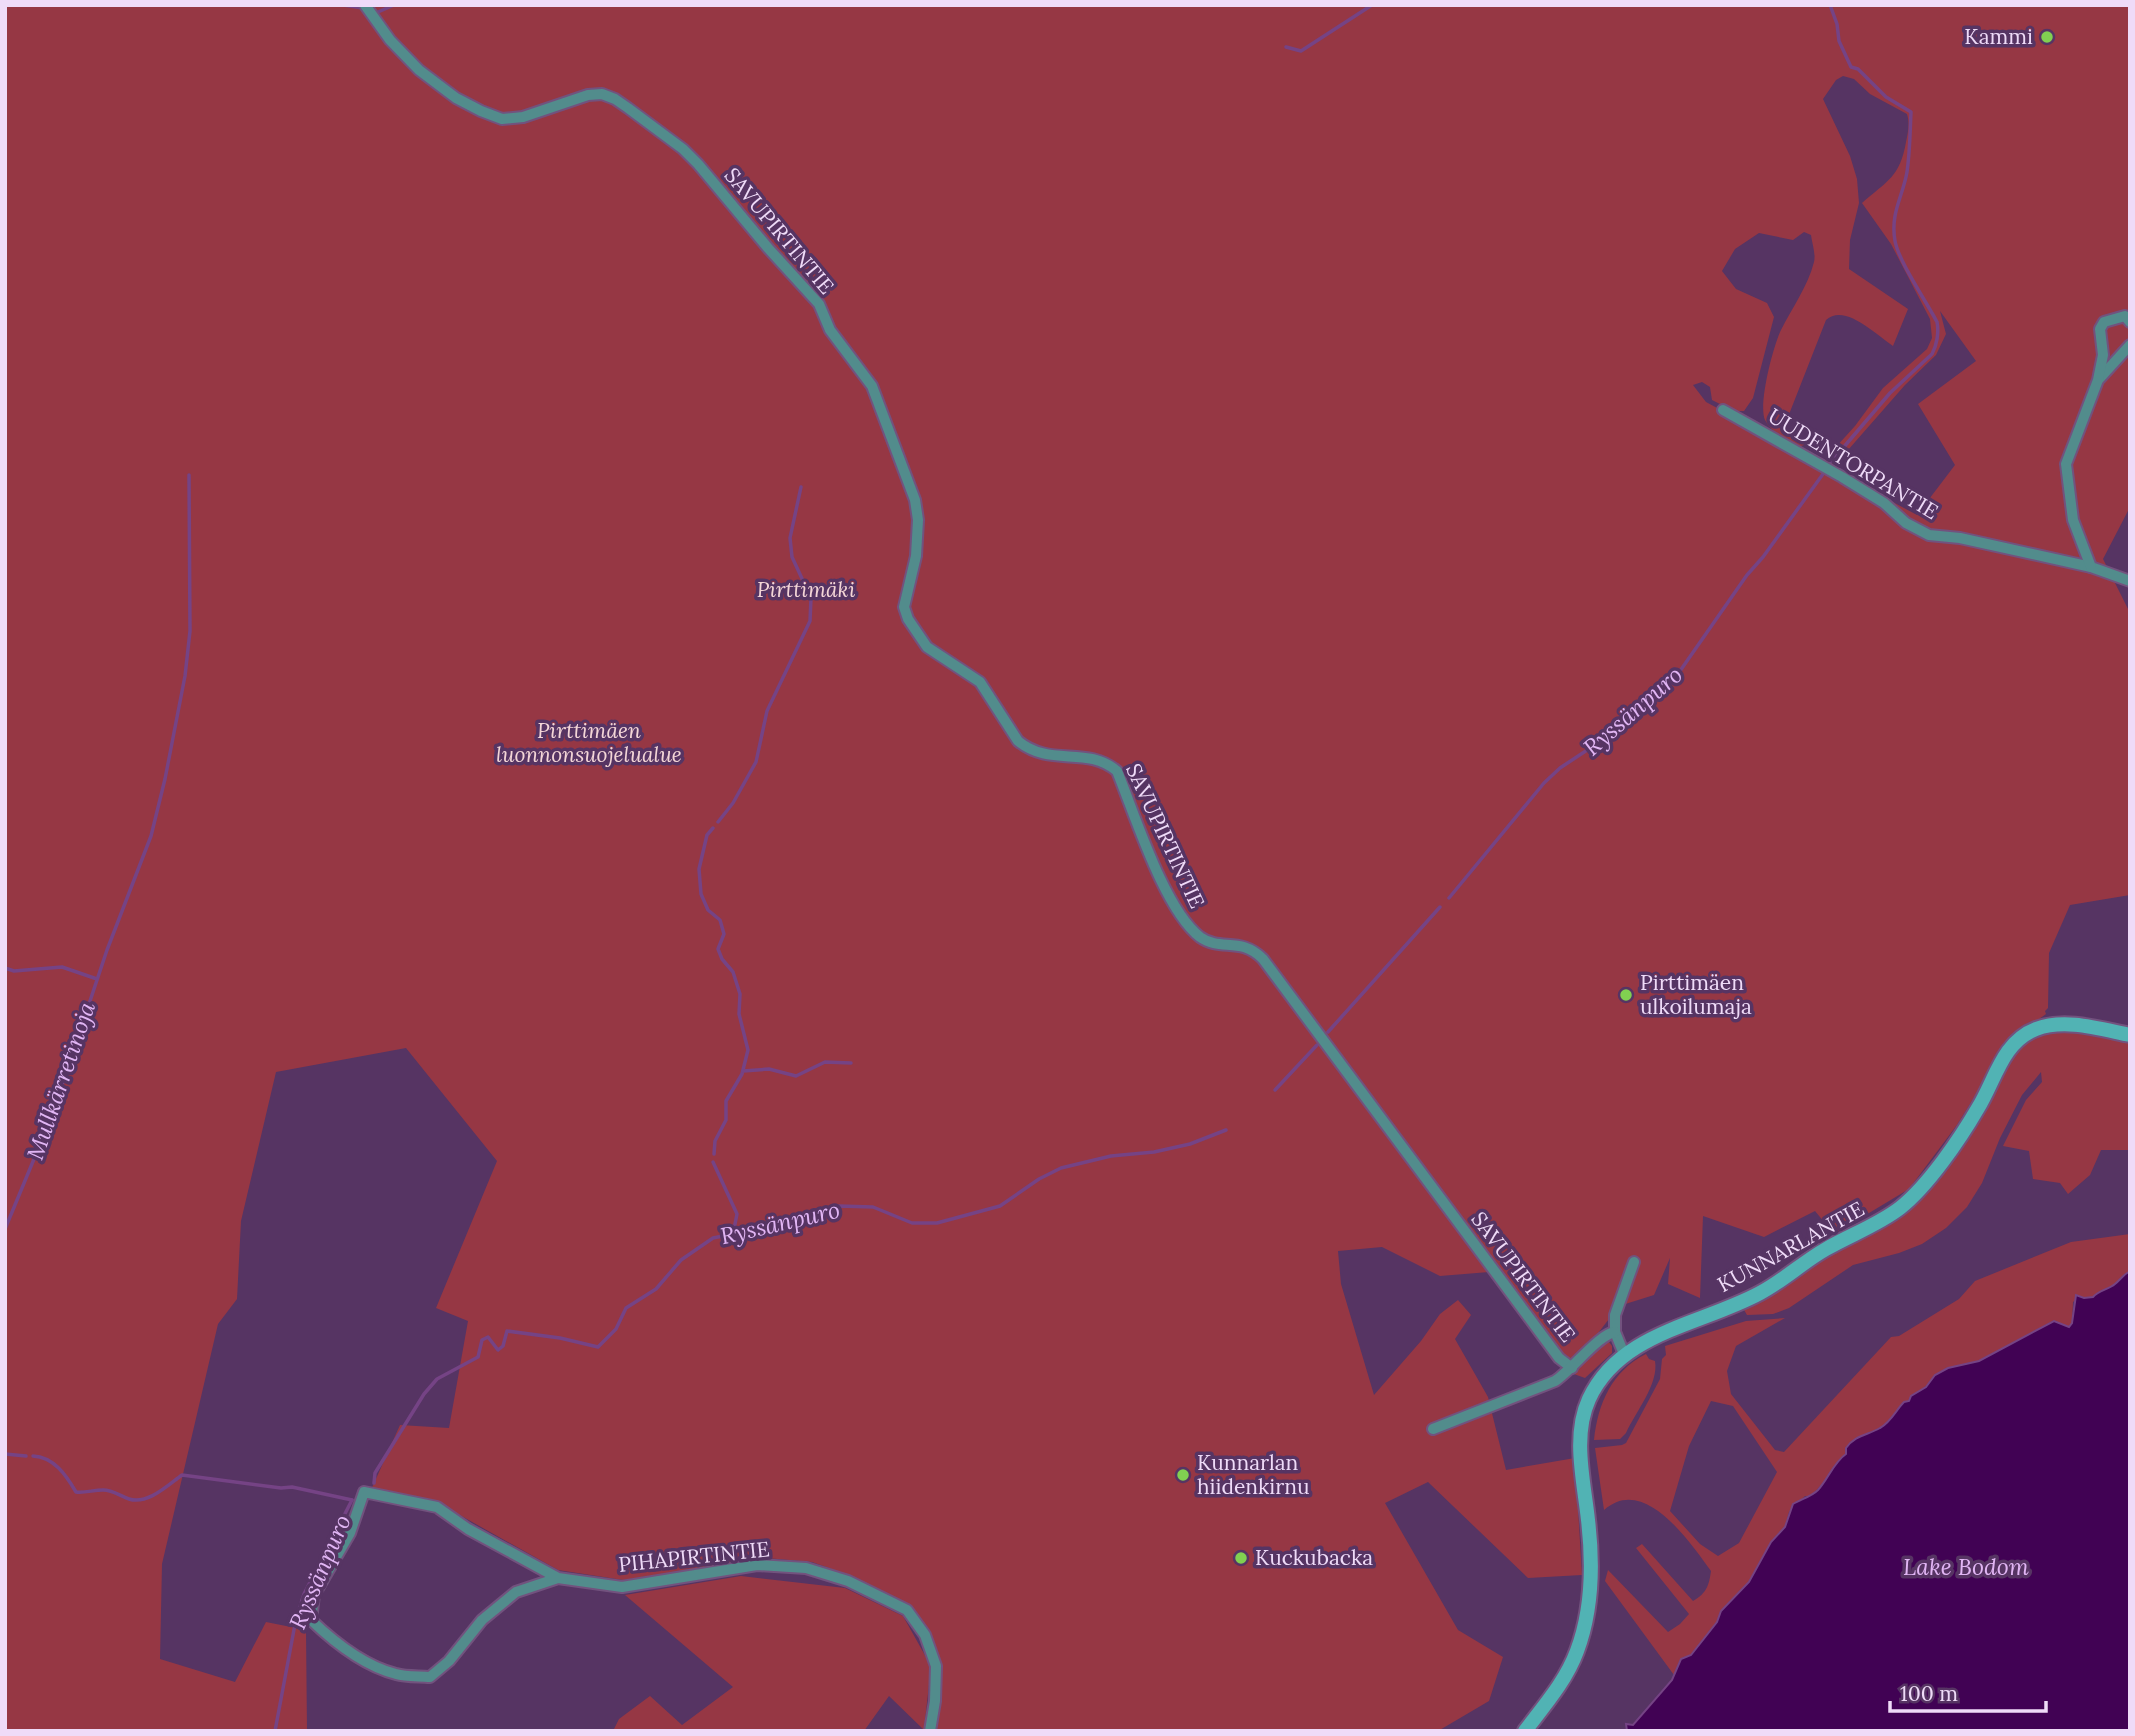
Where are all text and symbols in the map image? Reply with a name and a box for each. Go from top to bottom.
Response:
place label: Kammi [1964,23,2033,50]
marker: Kammi [2039,29,2055,45]
street label: SAVUPIRTINTIE [719,162,840,299]
street label: UUDENTORPANTIE [1763,402,1943,525]
park label: Pirttimäki [757,576,855,603]
water label: Ryssänpuro [1577,660,1688,761]
park label: Pirttimäen luonnonsuojelualue [496,717,682,768]
street label: SAVUPIRTINTIE [1120,759,1211,912]
place label: Pirttimäen ulkoilumaja [1640,969,1752,1020]
marker: Pirttimäen ulkoilumaja [1618,987,1634,1003]
water label: Mullkärretinoja [20,998,101,1164]
water label: Ryssänpuro [717,1195,842,1250]
street label: KUNNARLANTIE [1713,1195,1869,1298]
street label: SAVUPIRTINTIE [1465,1206,1581,1347]
place label: Kunnarlan hiidenkirnu [1197,1449,1310,1500]
marker: Kunnarlan hiidenkirnu [1175,1467,1191,1483]
water label: Ryssänpuro [282,1510,357,1633]
street label: PIHAPIRTINTIE [617,1535,771,1578]
place label: Kuckubacka [1255,1544,1373,1571]
marker: Kuckubacka [1233,1550,1249,1566]
water label: Lake Bodom [1903,1552,2029,1581]
scale bar [1890,1670,2046,1714]
text: 100 m [1900,1680,1958,1707]

